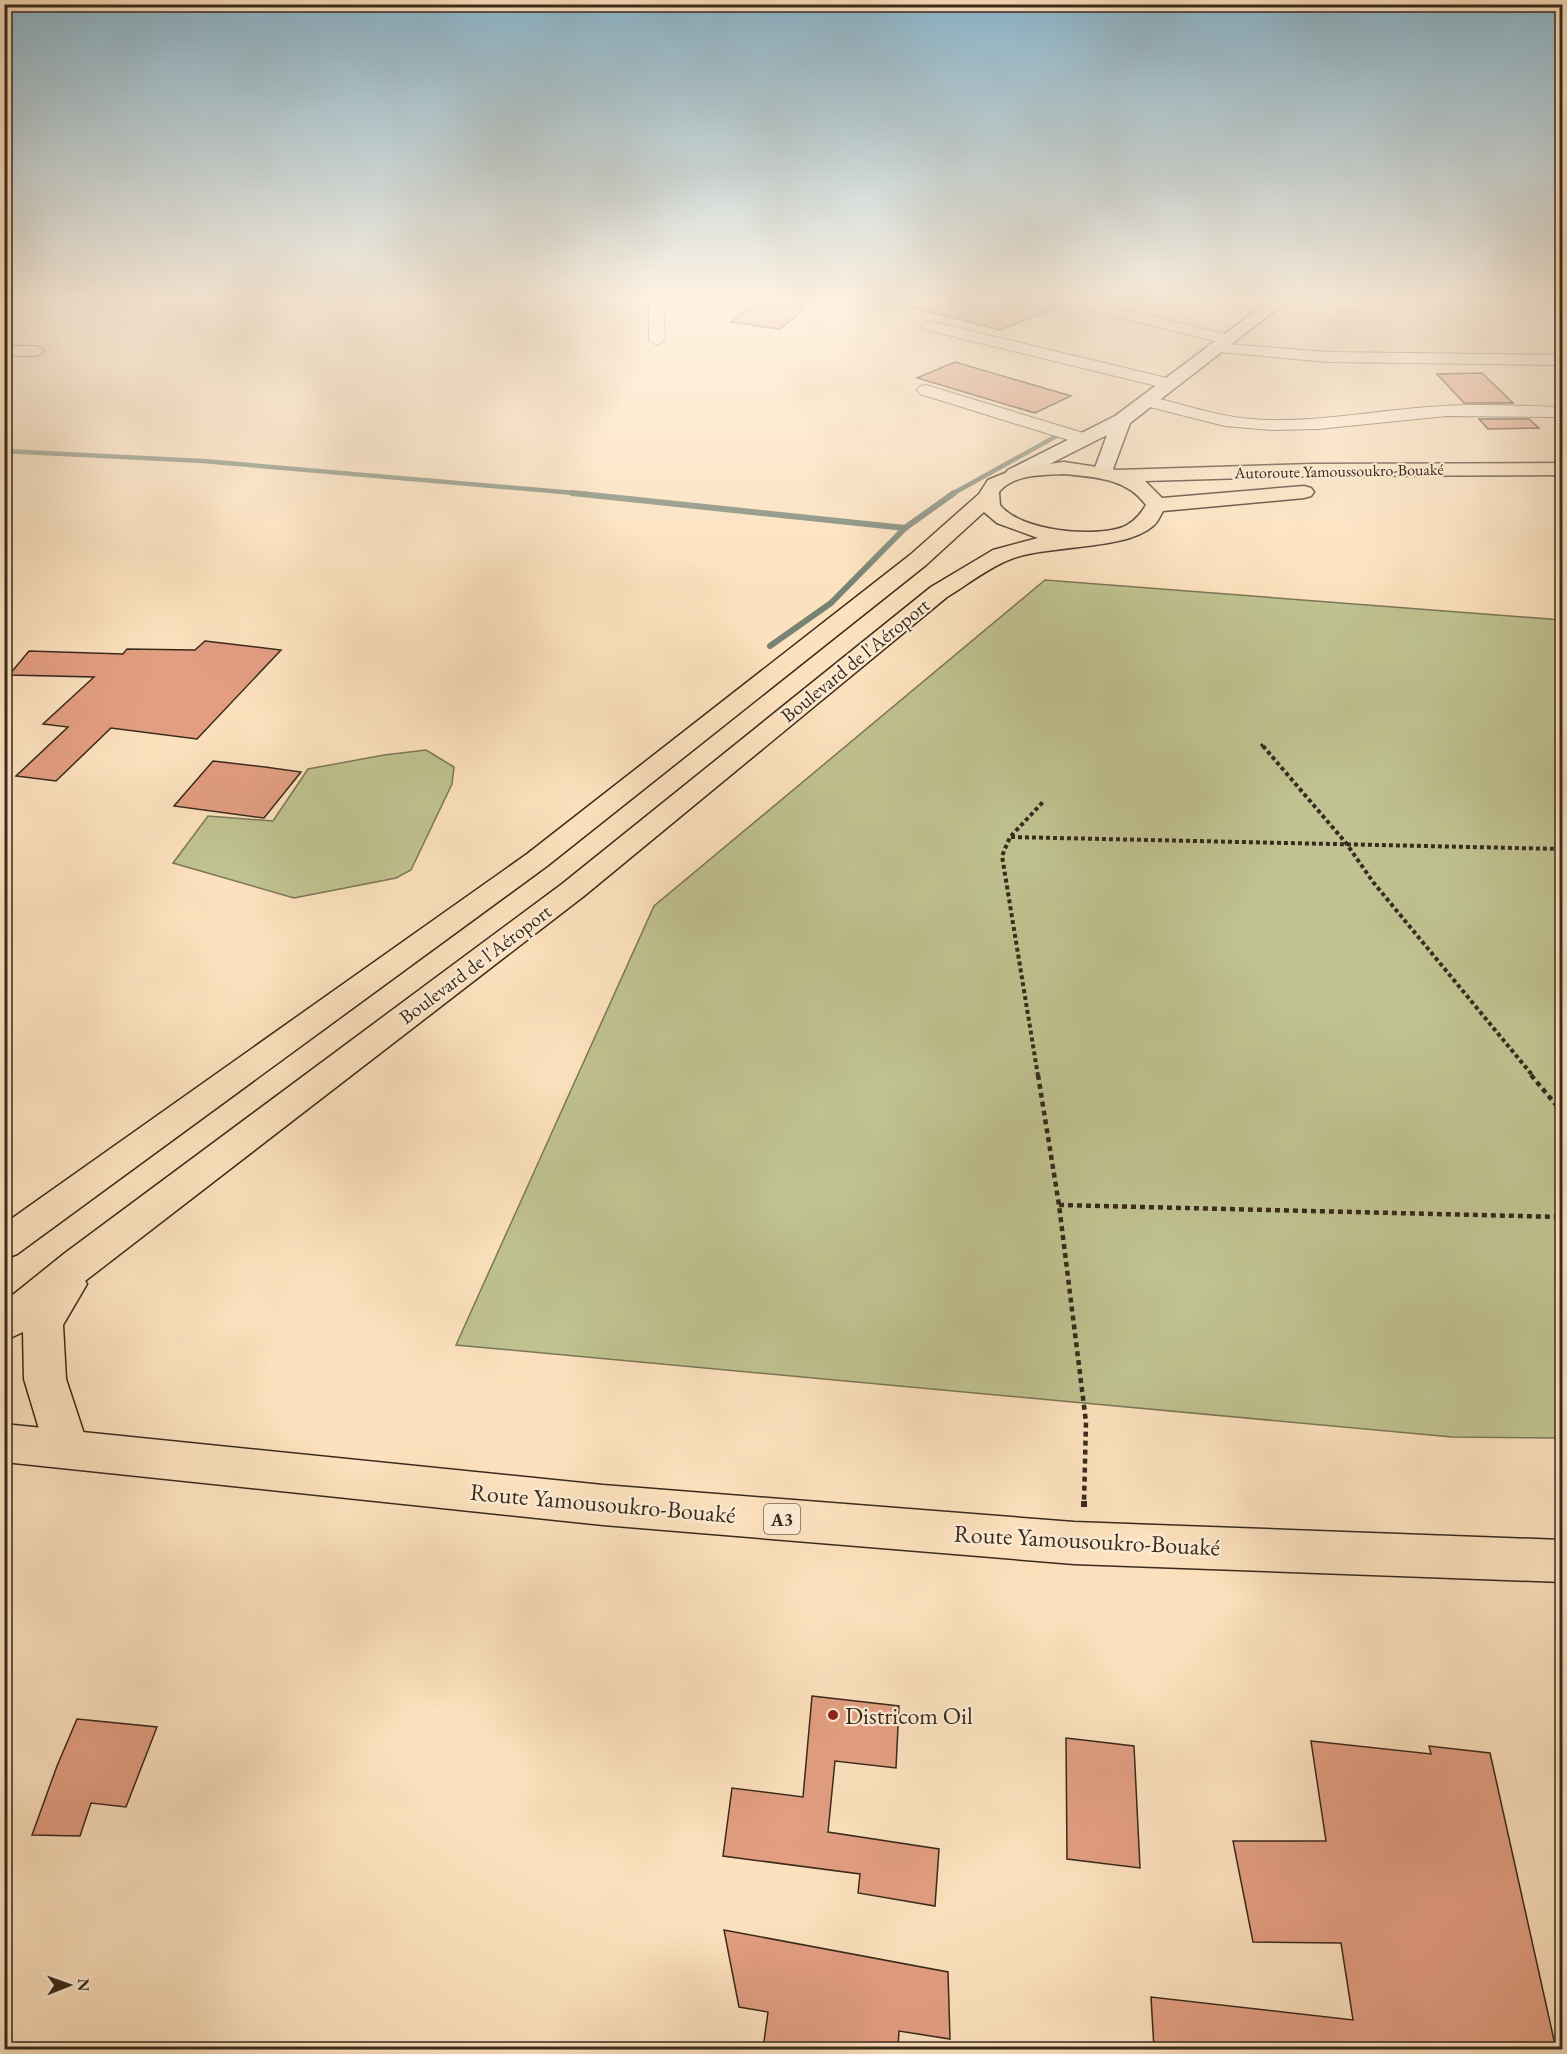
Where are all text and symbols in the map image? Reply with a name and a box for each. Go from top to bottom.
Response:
street label: Autoroute Yamoussoukro-Bouaké [1233,459,1444,483]
street label: Boulevard de l'Aéroport [775,591,935,728]
street label: Boulevard de l'Aéroport [394,898,557,1030]
street label: Route Yamousoukro-Bouaké [469,1476,737,1530]
road number: A3 [764,1504,800,1534]
street label: Route Yamousoukro-Bouaké [953,1518,1221,1562]
place label: Districom Oil [845,1700,973,1731]
marker: Districom Oil [826,1708,840,1722]
north arrow [39,1955,99,2015]
text: N [73,1978,94,1991]

